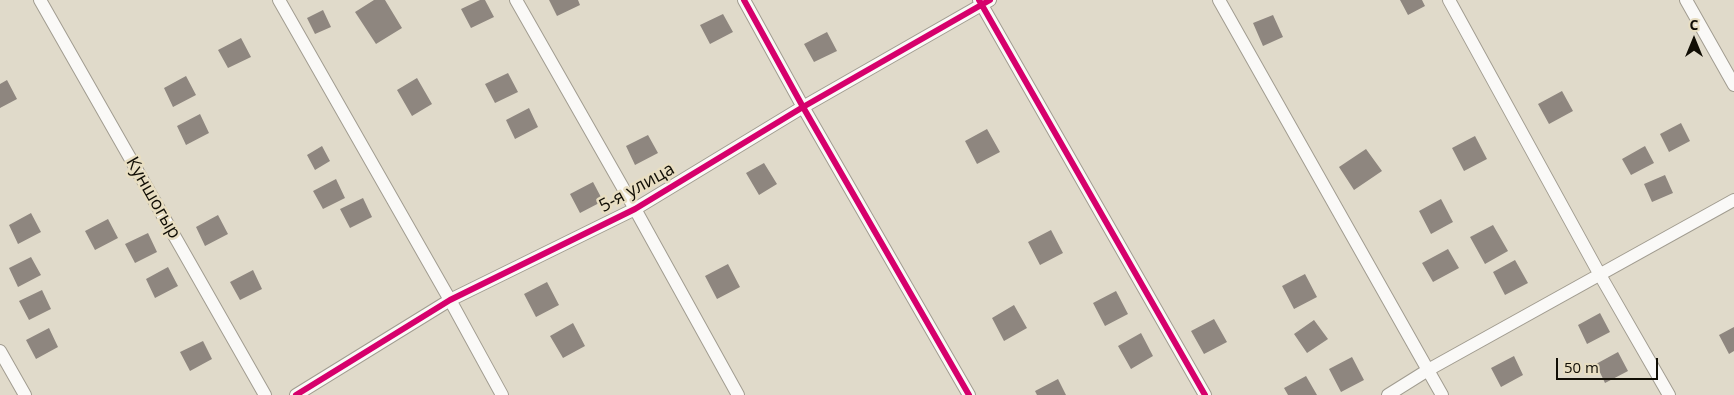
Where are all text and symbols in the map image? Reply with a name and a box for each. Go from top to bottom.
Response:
north arrow [1669,15,1719,65]
text: С [1690,15,1698,34]
street label: Куншогыр [121,153,185,243]
street label: 5-я улица [596,158,678,218]
scale bar [1559,348,1662,380]
text: 50 m [1564,357,1599,377]

